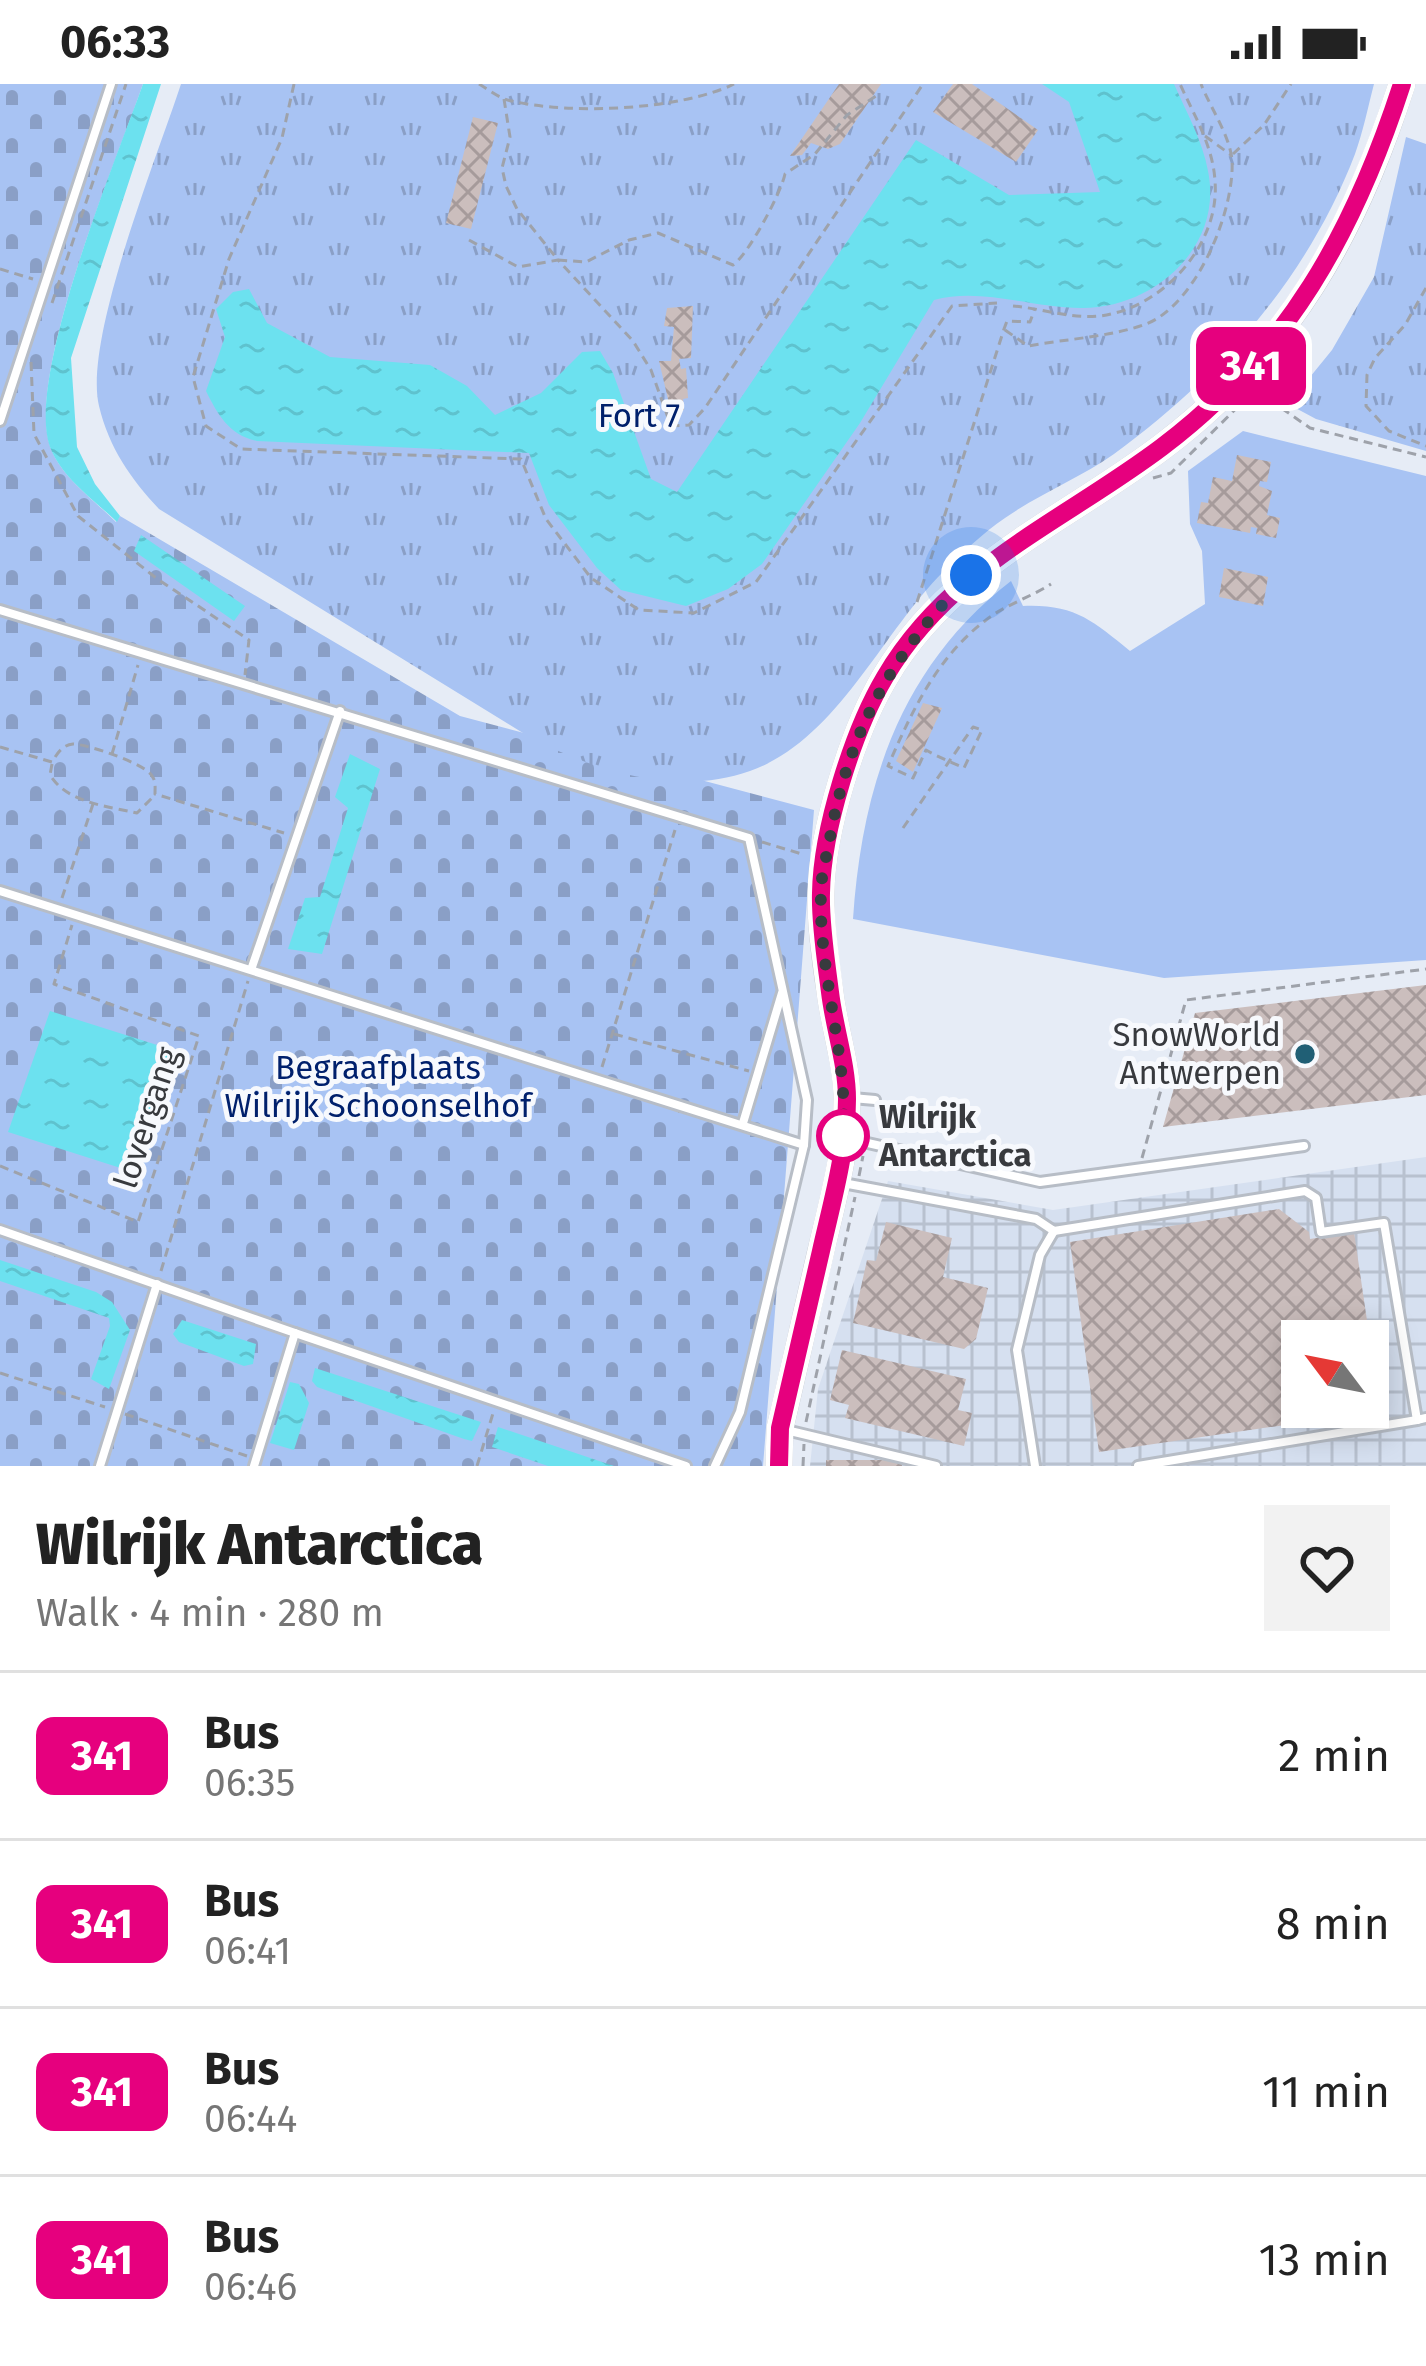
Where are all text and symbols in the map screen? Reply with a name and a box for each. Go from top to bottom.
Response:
text: 06:33 [60,15,170,69]
line badge: 341 [1182,327,1320,405]
text: 341 [1220,341,1282,391]
park label: Fort 7 [598,396,680,436]
your location [941,545,1001,605]
place label: SnowWorld Antwerpen [1113,1015,1281,1093]
marker: SnowWorld Antwerpen [1292,1041,1318,1067]
street label: lovergang [105,1042,189,1194]
park label: Begraafplaats Wilrijk Schoonselhof [225,1048,534,1126]
place label: Wilrijk Antarctica [878,1097,1032,1175]
marker: Wilrijk Antarctica [818,1111,868,1161]
north arrow [1281,1320,1389,1428]
map controls [1281,1320,1389,1428]
button: heart [1264,1505,1390,1631]
text: Wilrijk Antarctica [36,1511,483,1579]
text: Walk · 4 min · 280 m [36,1590,384,1636]
text: Bus [204,1706,279,1760]
text: 2 min [1278,1729,1390,1783]
text: 341 [71,1731,133,1781]
text: 06:35 [204,1760,295,1806]
text: Bus [204,1874,279,1928]
text: 8 min [1276,1897,1390,1951]
text: 341 [71,1899,133,1949]
text: 06:41 [204,1928,291,1974]
text: Bus [204,2042,279,2096]
text: 11 min [1262,2065,1390,2119]
text: 341 [71,2067,133,2117]
text: 06:44 [204,2096,297,2142]
text: Bus [204,2210,279,2264]
text: 13 min [1259,2233,1390,2287]
text: 341 [71,2235,133,2285]
text: 06:46 [204,2264,297,2310]

